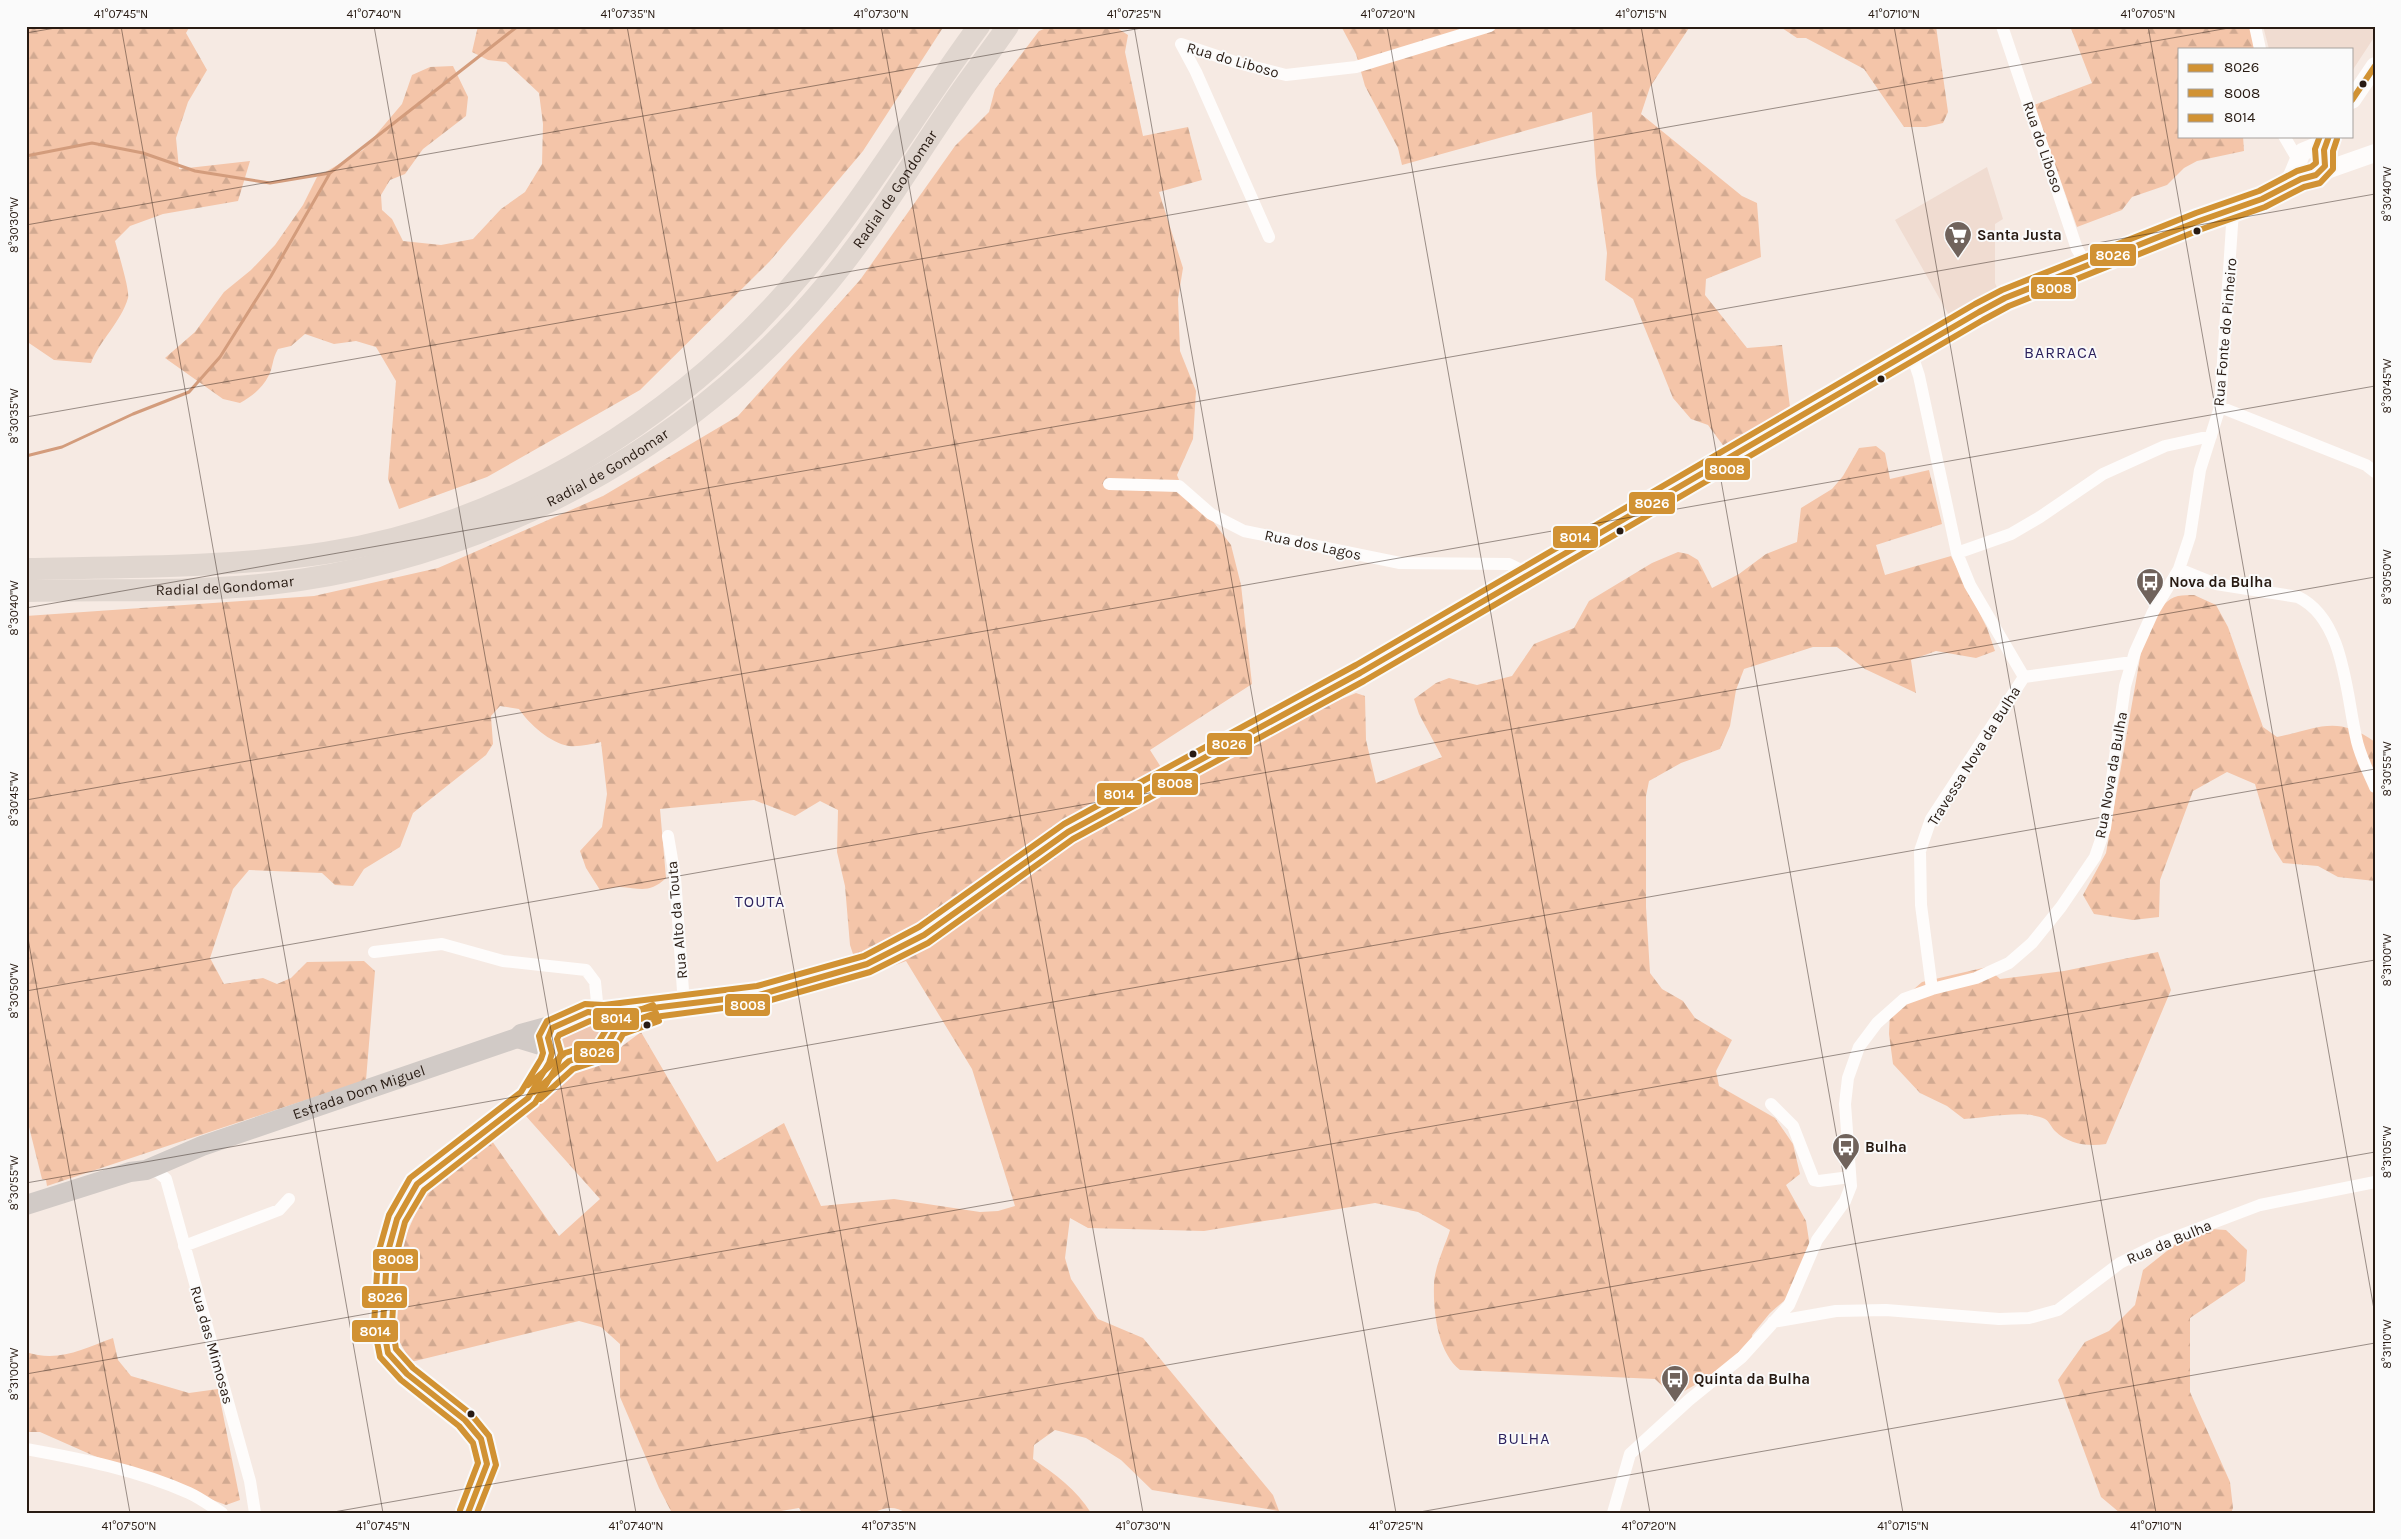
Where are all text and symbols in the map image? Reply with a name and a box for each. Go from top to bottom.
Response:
text: 41°07'45"N [94,7,148,21]
text: 41°07'40"N [347,7,401,21]
text: 41°07'35"N [601,7,655,21]
text: 41°07'30"N [853,7,909,21]
text: 41°07'25"N [1107,7,1161,21]
text: 41°07'20"N [1360,7,1416,21]
text: 41°07'15"N [1615,7,1667,21]
text: 41°07'10"N [1868,7,1920,21]
text: 41°07'05"N [2121,7,2175,21]
street label: Rua do Liboso [1185,38,1281,82]
legend [2178,48,2354,138]
text: 8026 [2224,58,2259,76]
unlabelled marker [2358,79,2368,89]
text: 8008 [2224,84,2260,102]
street label: Rua do Liboso [2019,99,2067,195]
text: 8014 [2224,108,2256,126]
street label: Radial de Gondomar [849,126,941,252]
text: 8°30'40"W [2380,166,2394,222]
text: 8°30'30"W [7,197,21,253]
supermarket icon: Santa Justa [1943,220,1973,259]
place label: Santa Justa [1977,226,2062,244]
unlabelled marker [2192,226,2202,236]
line badge: 8026 [2089,243,2137,267]
text: 8026 [2096,247,2130,264]
street label: Rua Fonte do Pinheiro [2210,257,2240,407]
line badge: 8008 [2030,276,2077,300]
text: 8008 [2036,280,2072,297]
district label: BARRACA [2024,343,2098,362]
text: 8°30'45"W [2380,358,2394,414]
unlabelled marker [1876,374,1886,384]
text: 8°30'35"W [7,388,21,444]
street label: Radial de Gondomar [543,424,672,511]
line badge: 8008 [1704,457,1751,481]
text: 8008 [1709,461,1745,478]
line badge: 8026 [1628,491,1676,515]
text: 8026 [1635,495,1669,512]
line badge: 8014 [1552,525,1599,549]
street label: Rua dos Lagos [1263,526,1363,564]
unlabelled marker [1615,526,1625,536]
text: 8014 [1559,529,1591,546]
text: 8°30'50"W [2380,549,2394,605]
bus stop icon: Nova da Bulha [2135,567,2165,606]
street label: Radial de Gondomar [155,572,296,599]
place label: Nova da Bulha [2169,573,2272,591]
text: 8°30'40"W [7,580,21,636]
street label: Travessa Nova da Bulha [1924,683,2024,829]
street label: Rua Nova da Bulha [2091,710,2131,840]
line badge: 8026 [1206,732,1253,756]
text: 8026 [1212,736,1246,753]
text: 8°30'55"W [2380,741,2394,797]
unlabelled marker [1188,749,1198,759]
text: 8°30'45"W [7,771,21,827]
line badge: 8008 [1151,772,1199,796]
text: 8008 [1157,775,1193,792]
line badge: 8014 [1096,782,1143,806]
text: 8014 [1103,786,1135,803]
street label: Rua Alto da Touta [663,860,691,980]
district label: TOUTA [735,892,785,911]
text: 8°31'00"W [2380,933,2394,986]
text: 8°30'50"W [7,963,21,1019]
line badge: 8008 [724,993,771,1017]
text: 8008 [730,997,766,1014]
line badge: 8014 [592,1007,640,1031]
text: 8014 [600,1010,632,1027]
unlabelled marker [642,1020,652,1030]
line badge: 8026 [573,1040,620,1064]
text: 8026 [580,1044,614,1061]
street label: Estrada Dom Miguel [290,1061,427,1123]
text: 8°31'05"W [2380,1126,2394,1178]
bus stop icon: Bulha [1831,1132,1861,1171]
place label: Bulha [1865,1138,1907,1156]
text: 8°30'55"W [7,1155,21,1211]
street label: Rua da Bulha [2124,1216,2214,1268]
line badge: 8008 [372,1248,419,1272]
text: 8008 [378,1251,414,1268]
street label: Rua das Mimosas [187,1284,237,1406]
line badge: 8026 [361,1285,408,1309]
text: 8026 [368,1289,402,1306]
line badge: 8014 [351,1319,399,1343]
text: 8°31'10"W [2380,1319,2394,1369]
text: 8014 [359,1323,391,1340]
text: 8°31'00"W [7,1347,21,1400]
bus stop icon: Quinta da Bulha [1660,1364,1690,1403]
place label: Quinta da Bulha [1694,1370,1810,1388]
unlabelled marker [466,1409,476,1419]
district label: BULHA [1498,1429,1550,1448]
text: 41°07'50"N [102,1519,156,1533]
text: 41°07'45"N [356,1519,410,1533]
text: 41°07'40"N [609,1519,663,1533]
text: 41°07'35"N [862,1519,916,1533]
text: 41°07'30"N [1115,1519,1171,1533]
text: 41°07'25"N [1369,1519,1423,1533]
text: 41°07'20"N [1621,1519,1677,1533]
text: 41°07'15"N [1877,1519,1929,1533]
text: 41°07'10"N [2130,1519,2182,1533]

